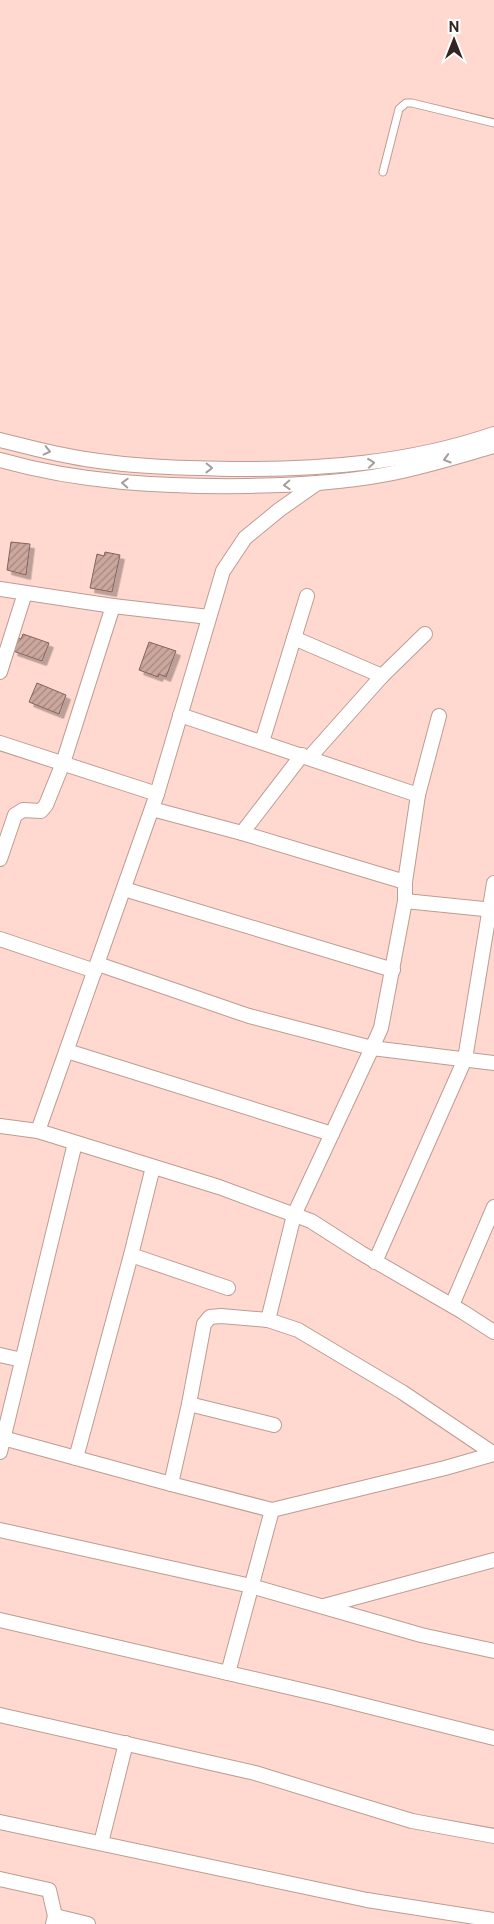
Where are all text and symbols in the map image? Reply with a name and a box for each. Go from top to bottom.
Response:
north arrow [429,15,479,65]
text: N [449,19,459,35]
one-way arrow [43,445,52,456]
one-way arrow [444,454,452,464]
one-way arrow [367,458,375,469]
one-way arrow [205,463,213,474]
one-way arrow [121,477,129,488]
one-way arrow [283,480,291,491]

